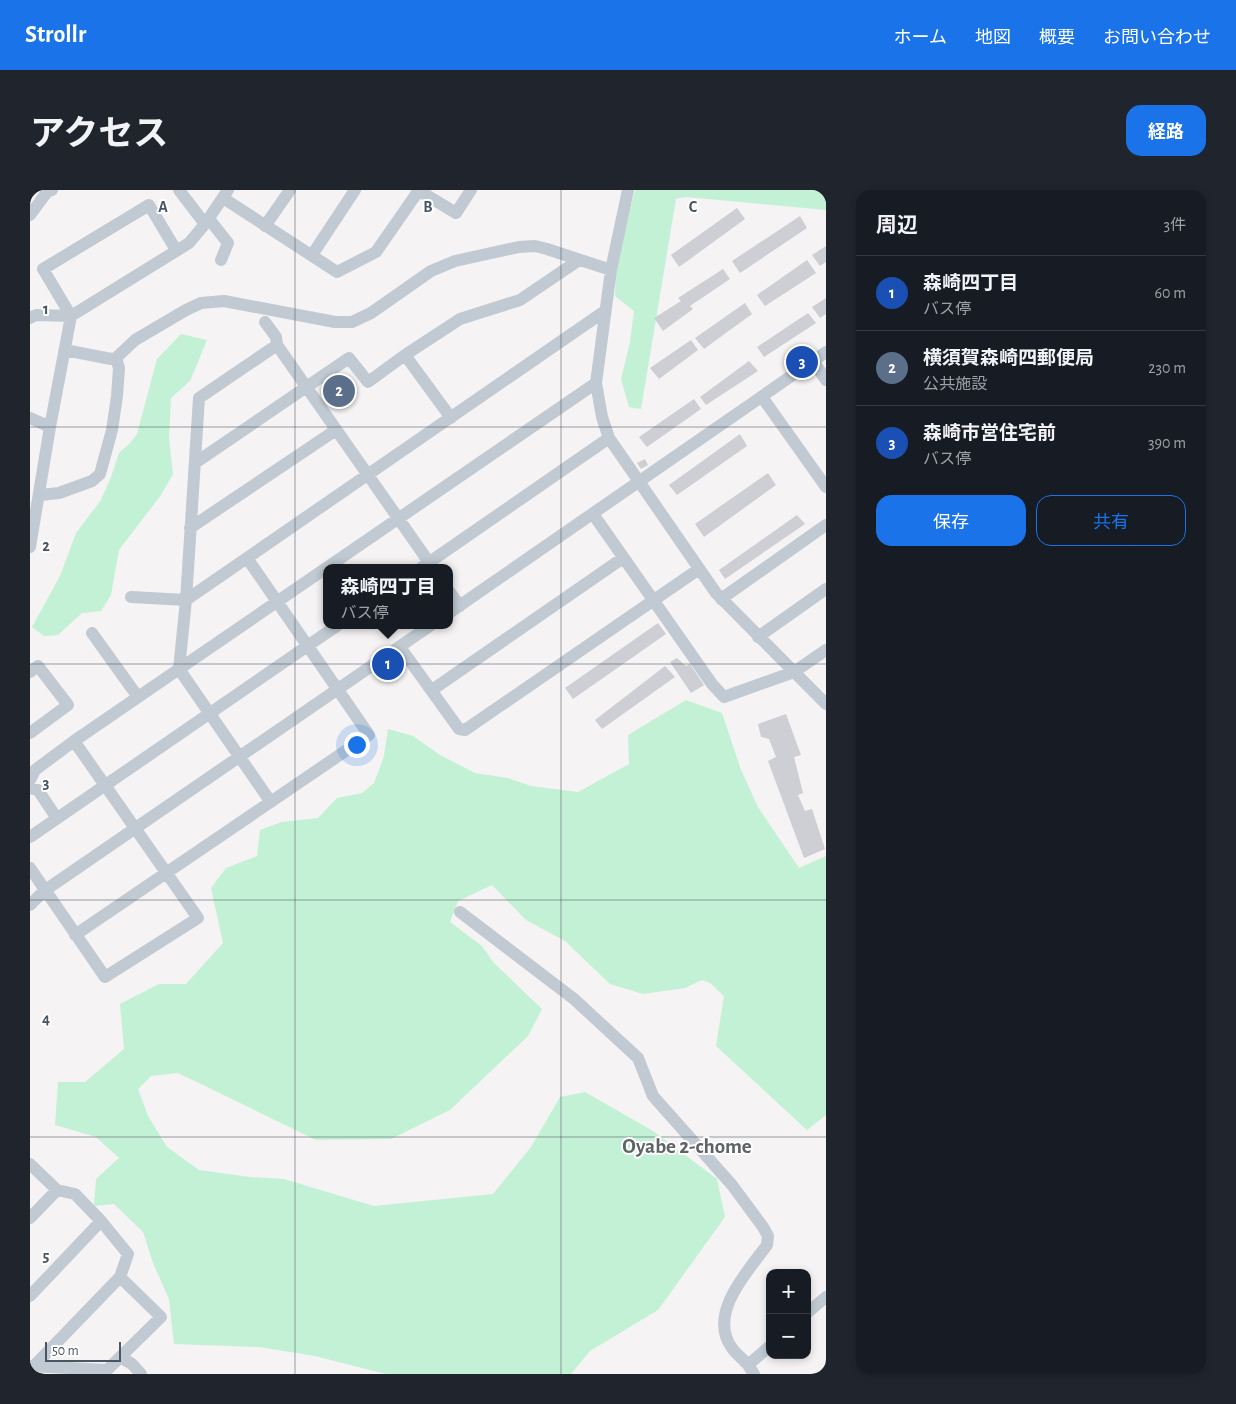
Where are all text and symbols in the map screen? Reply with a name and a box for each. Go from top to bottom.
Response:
text: Strollr [25,23,86,47]
text: ホーム [894,29,947,47]
text: 地図 [975,29,1011,47]
text: 概要 [1039,29,1075,47]
text: お問い合わせ [1103,29,1211,47]
button: 経路 [1126,105,1206,156]
text: アクセス [30,117,168,152]
text: A [158,199,168,215]
text: B [423,199,433,215]
text: C [689,199,698,215]
text: 周辺 [876,215,918,236]
text: 3件 [1163,217,1186,233]
text: 森崎四丁目 [923,274,1018,293]
text: 1 [889,285,895,301]
text: 60 m [1155,285,1186,301]
text: 1 [43,301,49,317]
text: バス停 [923,301,971,317]
pin: 3 [786,343,818,381]
text: 横須賀森崎四郵便局 [923,349,1094,368]
text: 2 [888,360,896,376]
text: 230 m [1148,360,1186,376]
pin: 2 [323,372,355,410]
text: 公共施設 [923,376,987,392]
text: 森崎市営住宅前 [923,424,1056,443]
text: 3 [889,435,895,451]
text: 390 m [1148,435,1186,451]
text: バス停 [923,451,971,467]
button: 保存 [876,495,1026,546]
button: 共有 [1036,495,1186,546]
text: 2 [42,538,50,554]
popup [323,564,453,629]
text: 森崎四丁目 [340,578,436,597]
text: バス停 [340,605,389,621]
pin: 1 [372,645,404,683]
your location [344,732,370,758]
text: 3 [43,775,50,791]
text: 4 [42,1011,50,1027]
district label: Oyabe 2-chome [622,1136,752,1157]
text: 5 [43,1248,50,1264]
map controls [766,1269,811,1359]
button: + [766,1269,811,1314]
button: − [766,1314,811,1359]
scale bar [45,1339,121,1362]
text: 50 m [52,1344,79,1358]

